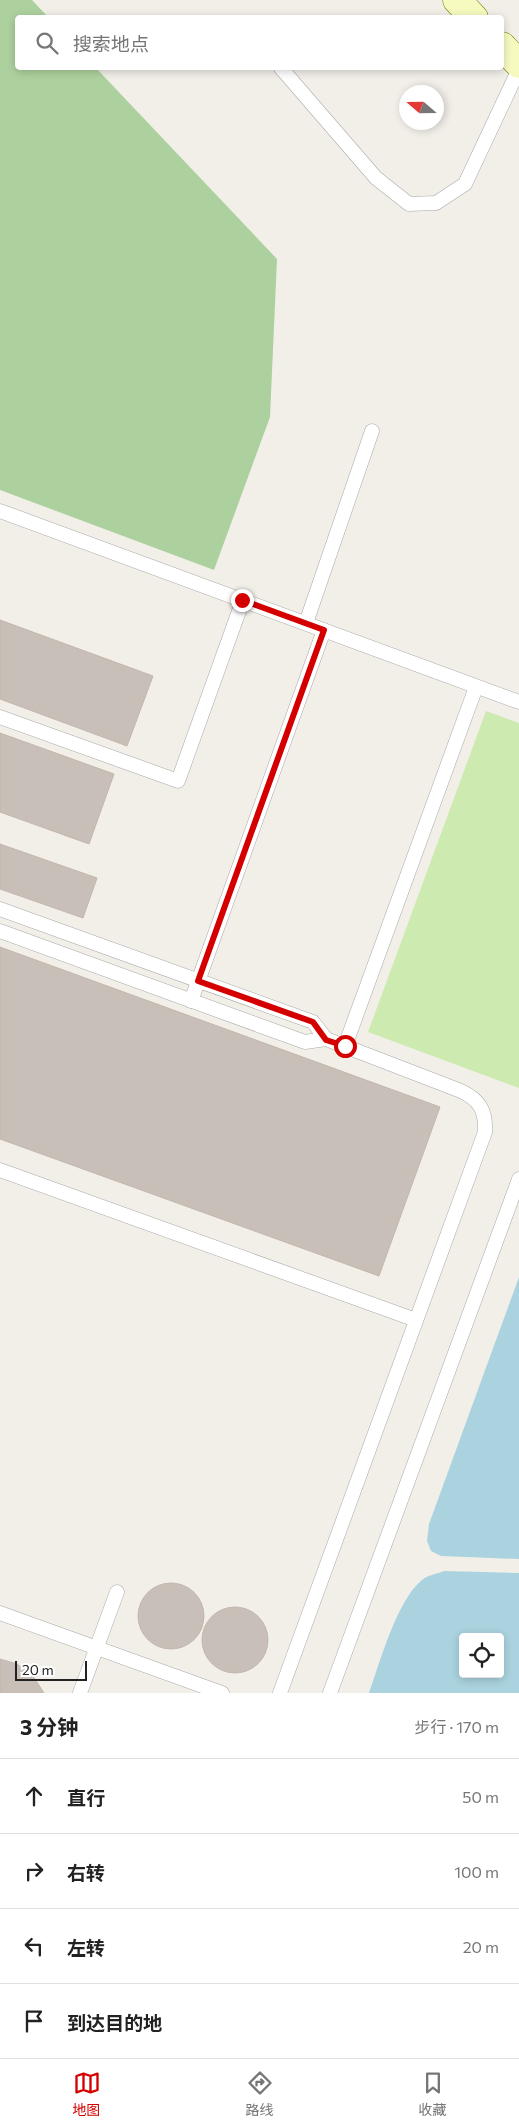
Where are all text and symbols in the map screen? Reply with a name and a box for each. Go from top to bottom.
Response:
search box [15,15,504,70]
icon: search [33,29,61,57]
text: 搜索地点 [73,32,149,55]
north arrow [399,85,444,130]
route end [231,589,254,612]
route start [334,1035,357,1058]
map controls [459,1633,504,1678]
button: locate [459,1633,504,1678]
scale bar [15,1658,88,1681]
text: 20 m [22,1661,54,1678]
text: 3 分钟 [20,1714,78,1739]
text: 步行 · 170 m [414,1717,499,1736]
icon: ahead [20,1782,48,1810]
text: 直行 [67,1786,105,1809]
text: 50 m [462,1787,499,1806]
icon: right [20,1857,48,1885]
text: 右转 [67,1861,105,1884]
text: 100 m [454,1862,499,1881]
icon: left [20,1932,48,1960]
text: 左转 [67,1936,105,1959]
text: 20 m [463,1937,499,1956]
icon: arrive [20,2007,48,2035]
text: 到达目的地 [67,2011,162,2034]
tab: 地图 [73,2069,101,2119]
tab: 路线 [246,2069,274,2119]
tab: 收藏 [419,2069,447,2119]

